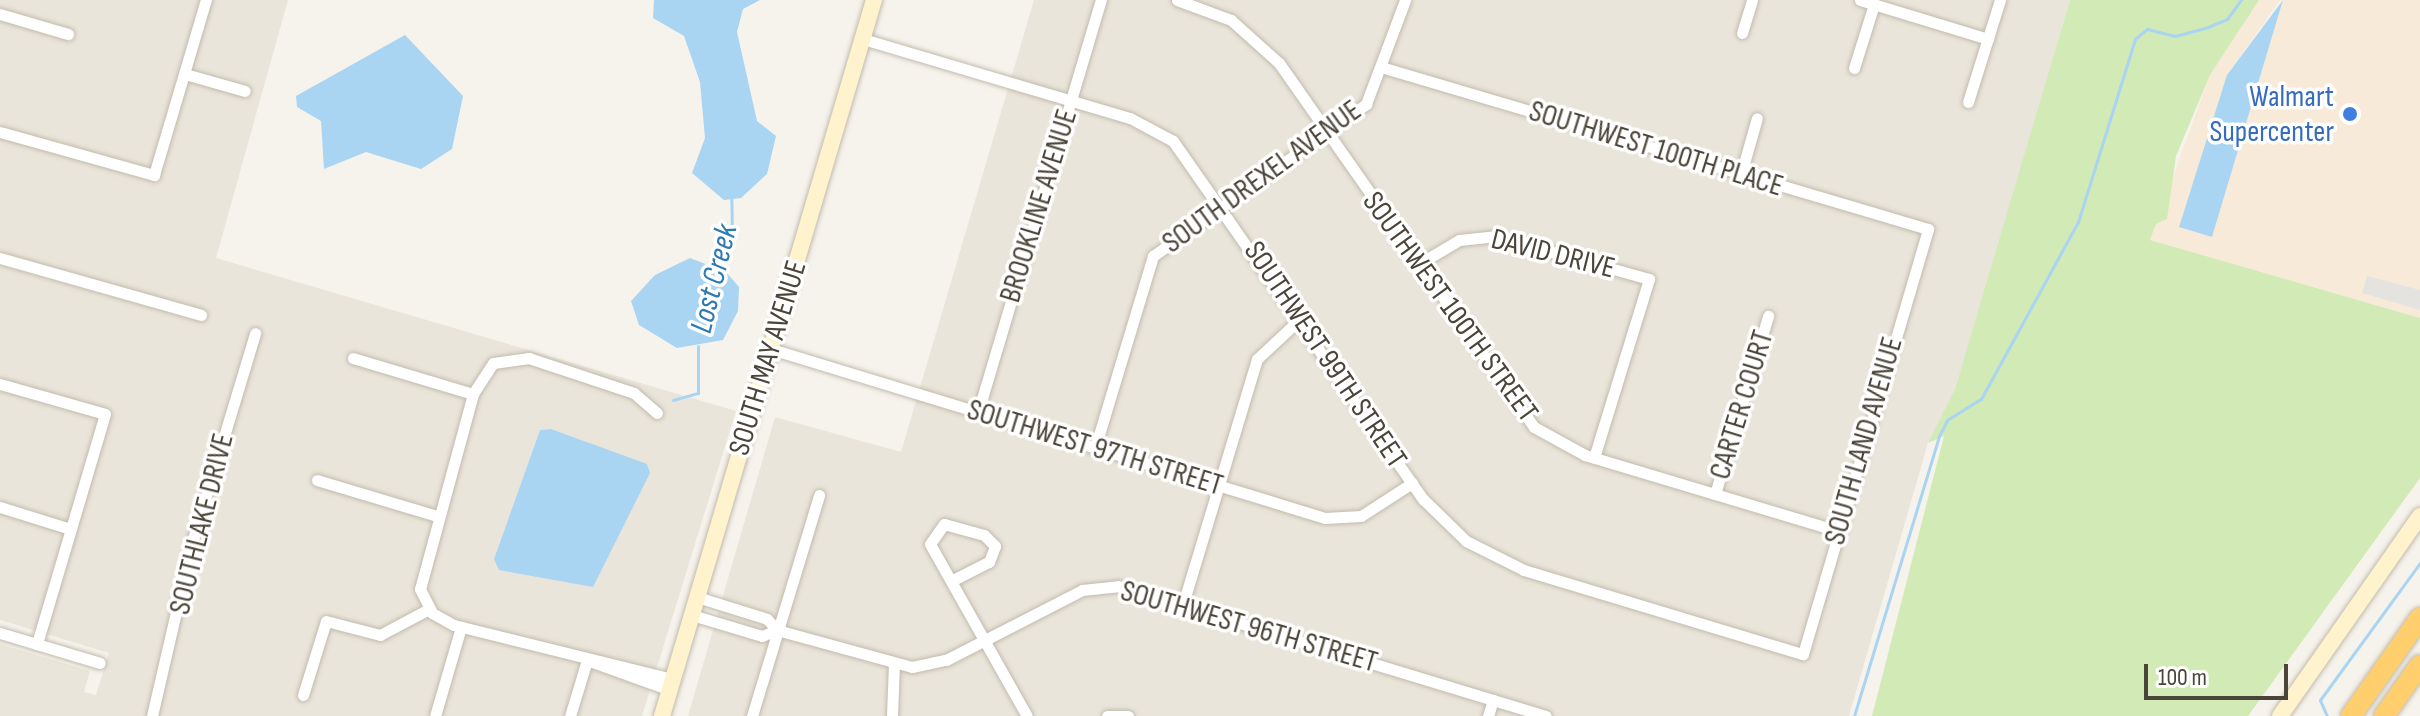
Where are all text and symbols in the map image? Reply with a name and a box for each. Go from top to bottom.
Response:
place label: Walmart Supercenter [2209,79,2334,150]
street label: SOUTH DREXEL AVENUE [1156,93,1368,261]
street label: SOUTHWEST 100TH PLACE [1525,93,1787,205]
street label: BROOKLINE AVENUE [993,105,1085,307]
marker: Walmart Supercenter [2341,105,2359,123]
street label: SOUTHWEST 100TH STREET [1354,185,1546,429]
water label: Lost Creek [683,221,747,337]
street label: DAVID DRIVE [1488,221,1618,287]
street label: SOUTHWEST 99TH STREET [1236,235,1414,475]
street label: SOUTH MAY AVENUE [721,256,815,460]
street label: CARTER COURT [1702,326,1782,484]
street label: SOUTH LAND AVENUE [1817,333,1911,549]
street label: SOUTHWEST 97TH STREET [963,392,1227,504]
street label: SOUTHLAKE DRIVE [162,430,242,618]
street label: SOUTHWEST 96TH STREET [1117,573,1381,681]
scale bar [2148,648,2292,698]
text: 100 m [2158,663,2207,692]

